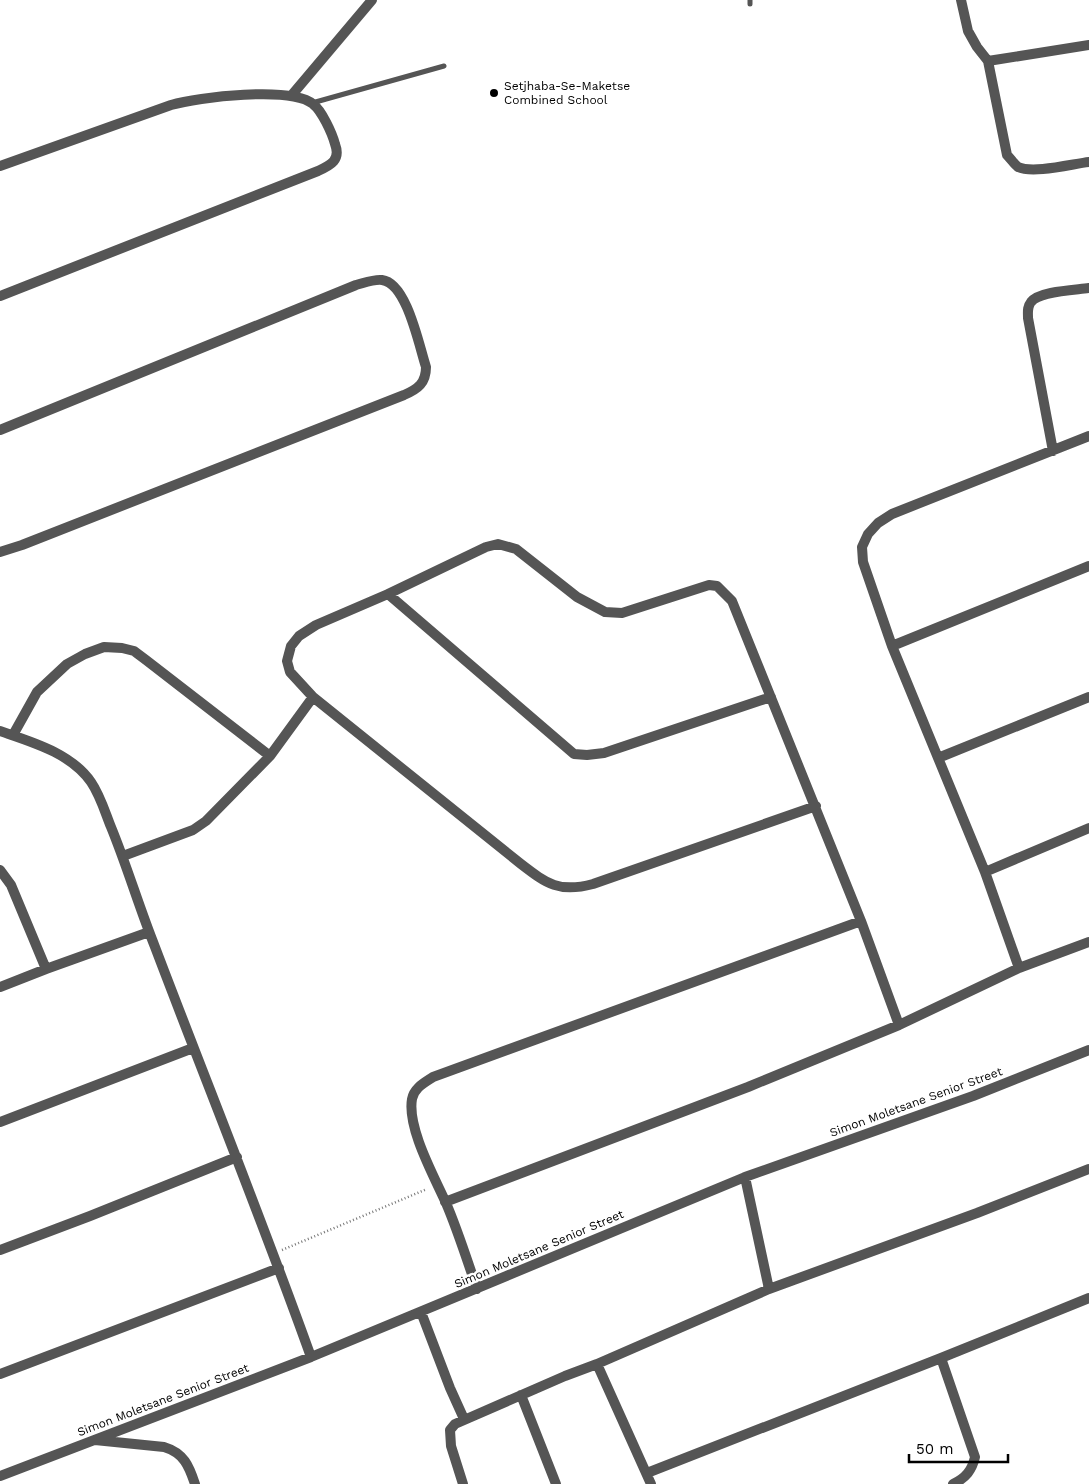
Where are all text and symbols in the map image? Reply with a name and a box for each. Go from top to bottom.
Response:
place label: Setjhaba-Se-Maketse Combined School [504,79,630,107]
marker: Setjhaba-Se-Maketse Combined School [488,87,500,99]
street label: Simon Moletsane Senior Street [828,1064,1004,1140]
street label: Simon Moletsane Senior Street [452,1207,626,1291]
street label: Simon Moletsane Senior Street [75,1361,251,1439]
scale bar [909,1432,1008,1464]
text: 50 m [916,1440,953,1458]

